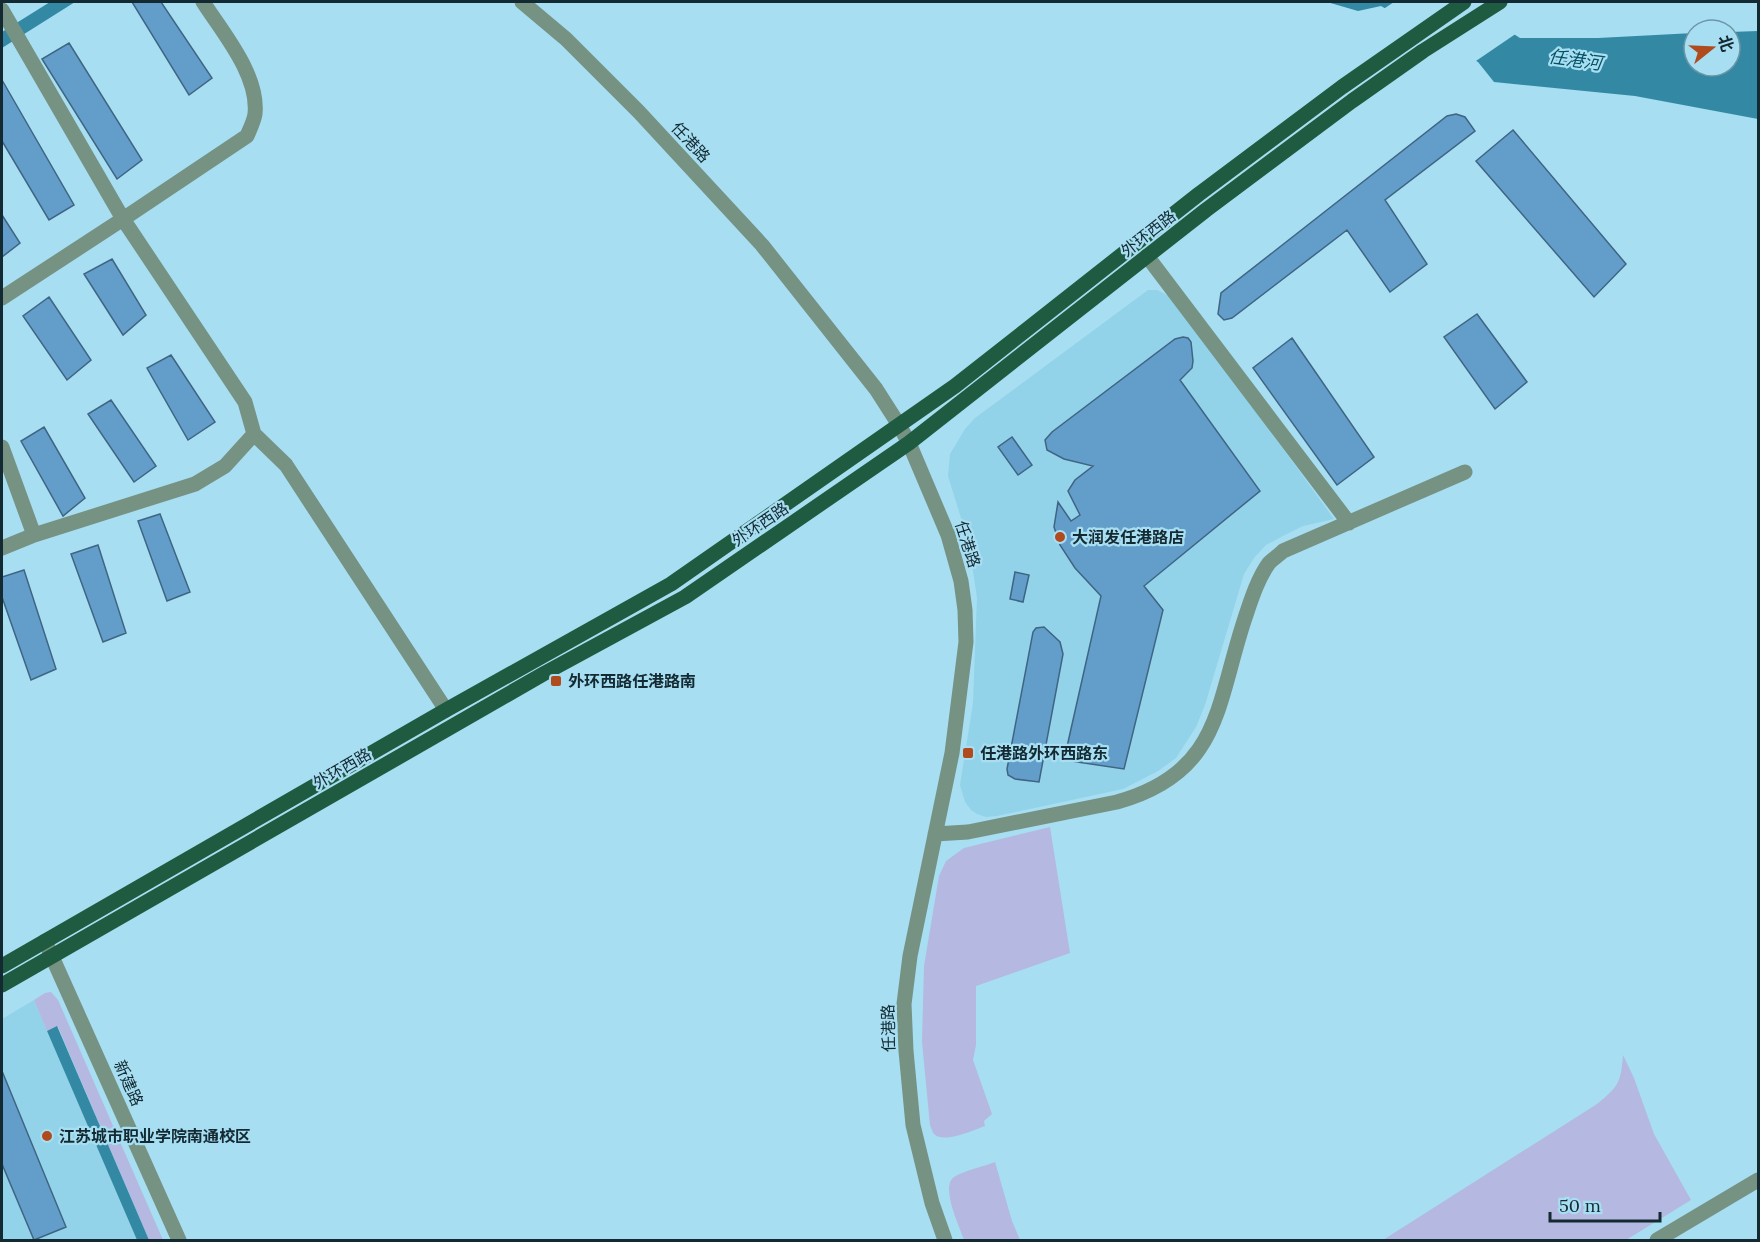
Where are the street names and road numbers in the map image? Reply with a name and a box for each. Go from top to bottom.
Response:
street label: 任港路 [667,118,715,166]
street label: 外环西路 [1117,205,1179,261]
street label: 外环西路 [728,498,792,550]
street label: 任港路 [951,518,985,570]
street label: 外环西路 [309,743,375,793]
street label: 任港路 [878,1004,898,1052]
street label: 新建路 [110,1057,148,1109]

